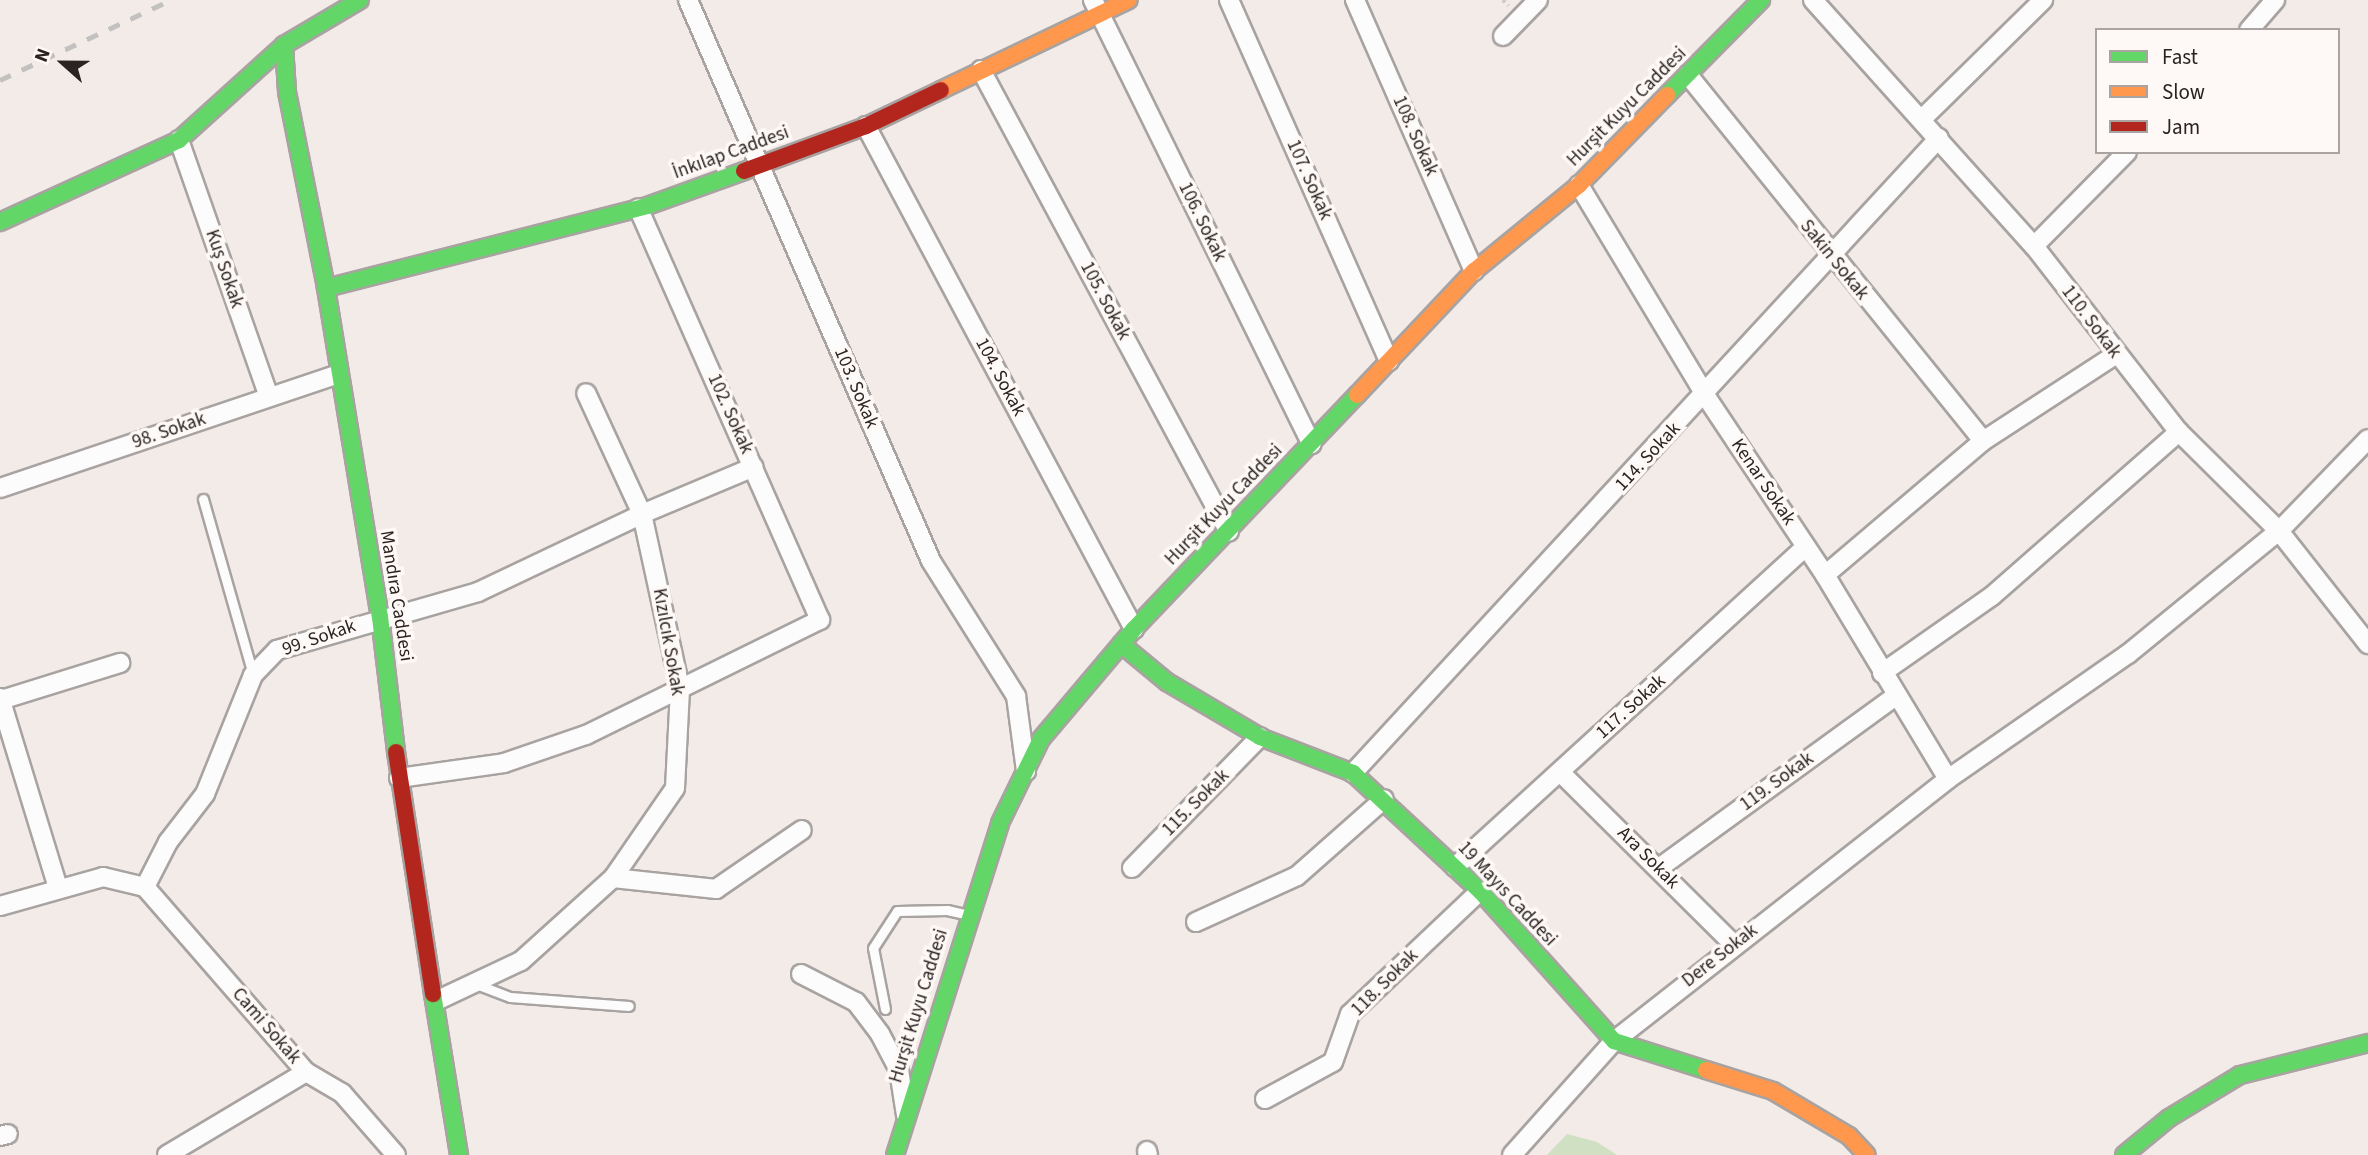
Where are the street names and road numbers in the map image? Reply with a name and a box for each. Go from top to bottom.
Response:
street label: Hurşit Kuyu Caddesi [1562,42,1692,172]
street label: 108. Sokak [1387,92,1443,180]
street label: İnkılap Caddesi [670,121,792,185]
street label: 107. Sokak [1281,136,1337,224]
street label: 106. Sokak [1173,179,1231,265]
street label: Sakin Sokak [1795,215,1873,305]
street label: Kuş Sokak [200,227,248,311]
street label: 105. Sokak [1075,258,1135,344]
street label: 110. Sokak [2056,281,2126,363]
street label: 104. Sokak [970,334,1030,420]
street label: 103. Sokak [829,344,883,432]
street label: 102. Sokak [702,370,758,458]
street label: 98. Sokak [129,408,209,454]
street label: 114. Sokak [1611,418,1685,496]
street label: Kenar Sokak [1726,434,1800,530]
street label: Hurşit Kuyu Caddesi [1160,440,1288,570]
street label: Mandıra Caddesi [374,529,418,663]
street label: Kızılcık Sokak [647,587,689,697]
street label: 99. Sokak [279,615,359,661]
street label: 117. Sokak [1592,670,1670,744]
street label: 119. Sokak [1736,748,1818,816]
street label: 115. Sokak [1158,765,1234,841]
street label: Ara Sokak [1612,822,1684,894]
street label: 19 Mayıs Caddesi [1453,837,1561,951]
street label: Dere Sokak [1678,920,1762,992]
street label: Hurşit Kuyu Caddesi [885,926,953,1086]
street label: 118. Sokak [1347,945,1423,1021]
street label: Cami Sokak [227,983,305,1069]

